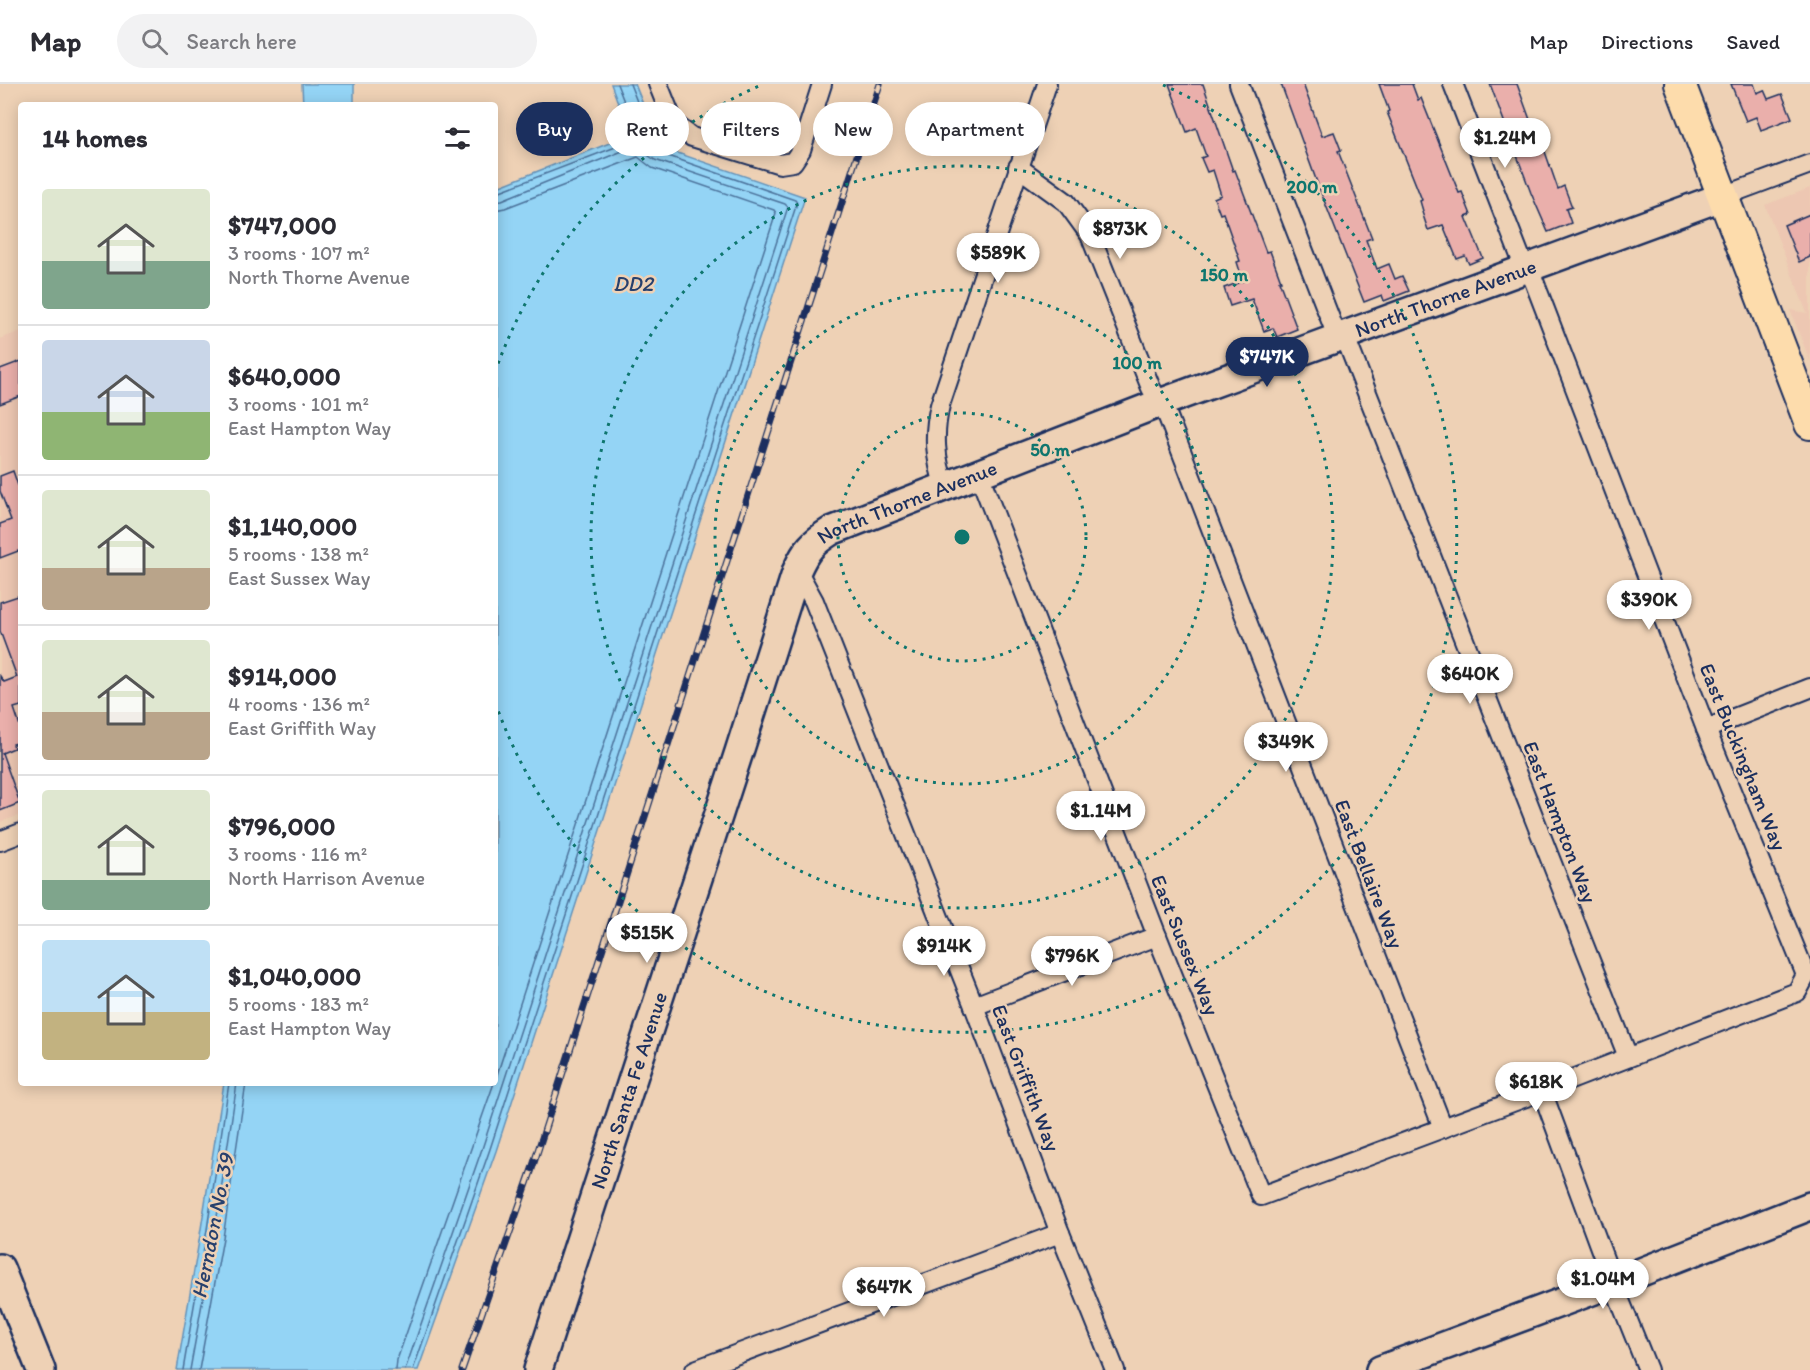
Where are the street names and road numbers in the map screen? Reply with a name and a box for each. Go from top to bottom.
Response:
street label: North Thorne Avenue [1351,253,1540,342]
street label: North Thorne Avenue [812,455,1000,549]
street label: East Buckingham Way [1694,660,1792,854]
street label: East Hampton Way [1518,737,1603,906]
street label: East Bellaire Way [1330,796,1409,952]
street label: East Sussex Way [1146,871,1225,1019]
street label: North Santa Fe Avenue [585,989,672,1192]
street label: East Griffith Way [987,1001,1066,1155]

